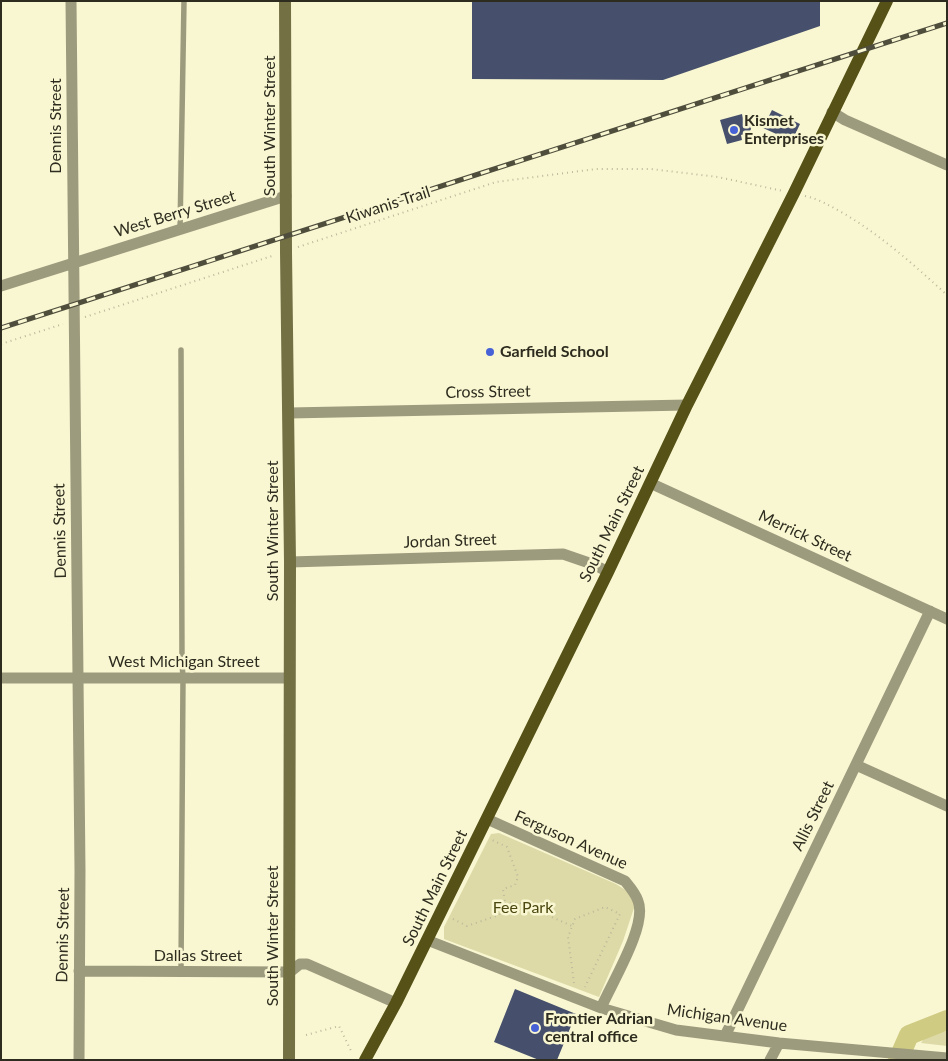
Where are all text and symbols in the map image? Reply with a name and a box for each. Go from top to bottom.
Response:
street label: South Winter Street [260,56,280,196]
street label: Dennis Street [46,78,66,174]
place label: Kismet Enterprises [744,111,824,149]
marker: Kismet Enterprises [728,124,740,136]
street label: Kiwanis Trail [343,182,433,228]
street label: West Berry Street [112,186,238,242]
place label: Garfield School [500,342,609,362]
marker: Garfield School [484,346,496,358]
street label: Cross Street [445,382,531,402]
street label: South Winter Street [263,461,283,601]
street label: South Main Street [576,463,648,585]
street label: Dennis Street [50,483,70,579]
street label: Merrick Street [755,506,855,566]
street label: Jordan Street [403,530,497,552]
street label: West Michigan Street [108,652,260,672]
street label: Allis Street [788,778,838,854]
street label: Ferguson Avenue [512,806,630,874]
street label: South Main Street [399,827,471,949]
street label: South Winter Street [263,866,283,1006]
street label: Dennis Street [53,887,73,983]
park label: Fee Park [493,898,553,918]
street label: Dallas Street [154,946,242,966]
street label: Michigan Avenue [666,1000,788,1036]
place label: Frontier Adrian central office [545,1009,653,1047]
marker: Frontier Adrian central office [529,1022,541,1034]

